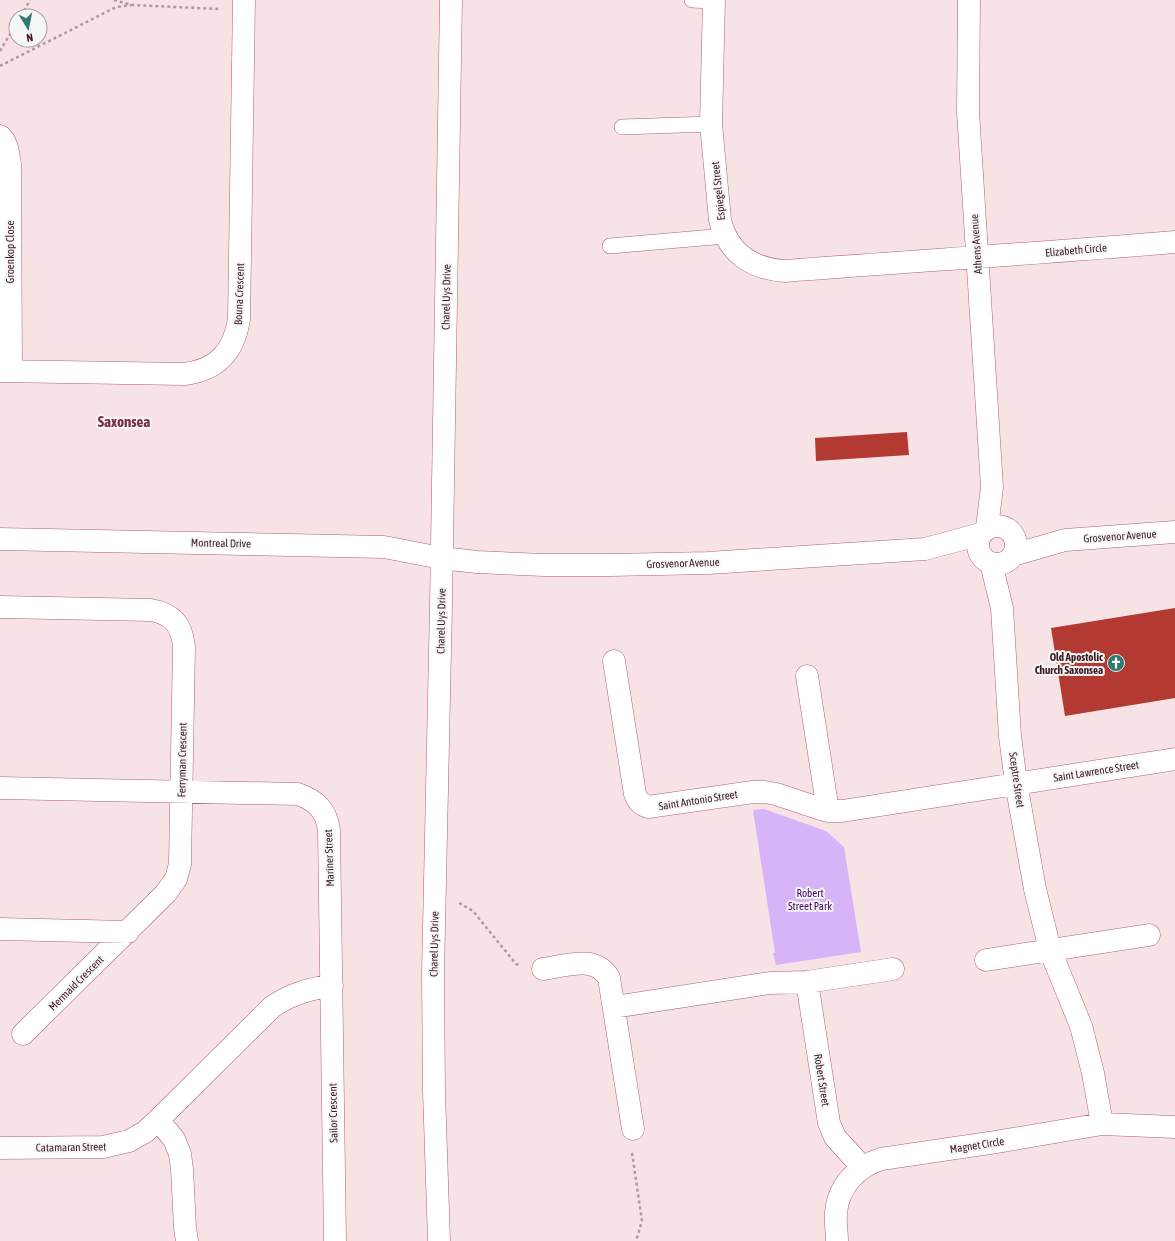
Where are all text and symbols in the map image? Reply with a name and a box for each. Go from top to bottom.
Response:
north arrow [8,8,48,48]
text: N [25,31,34,44]
street label: Espiegel Street [709,161,727,221]
street label: Athens Avenue [968,214,984,274]
street label: Groenkop Close [4,221,16,283]
street label: Elizabeth Circle [1045,241,1107,259]
street label: Bouna Crescent [232,263,246,325]
street label: Charel Uys Drive [439,264,453,330]
district label: Saxonsea [98,413,150,430]
street label: Grosvenor Avenue [1083,527,1157,545]
street label: Montreal Drive [191,536,251,550]
street label: Grosvenor Avenue [646,556,720,570]
street label: Charel Uys Drive [434,588,448,654]
place label: Old Apostolic Church Saxonsea [1035,651,1104,676]
church icon: Old Apostolic Church Saxonsea [1106,653,1126,673]
street label: Ferryman Crescent [175,723,189,797]
street label: Sceptre Street [1007,751,1027,809]
street label: Saint Lawrence Street [1052,758,1140,784]
street label: Saint Antonio Street [658,788,738,812]
street label: Mariner Street [322,829,336,887]
park label: Robert Street Park [788,887,832,912]
street label: Charel Uys Drive [427,911,441,977]
street label: Mermaid Crescent [46,953,106,1013]
street label: Robert Street [812,1053,832,1107]
street label: Sailor Crescent [326,1083,340,1143]
street label: Magnet Circle [949,1135,1005,1155]
street label: Catamaran Street [36,1140,106,1154]

